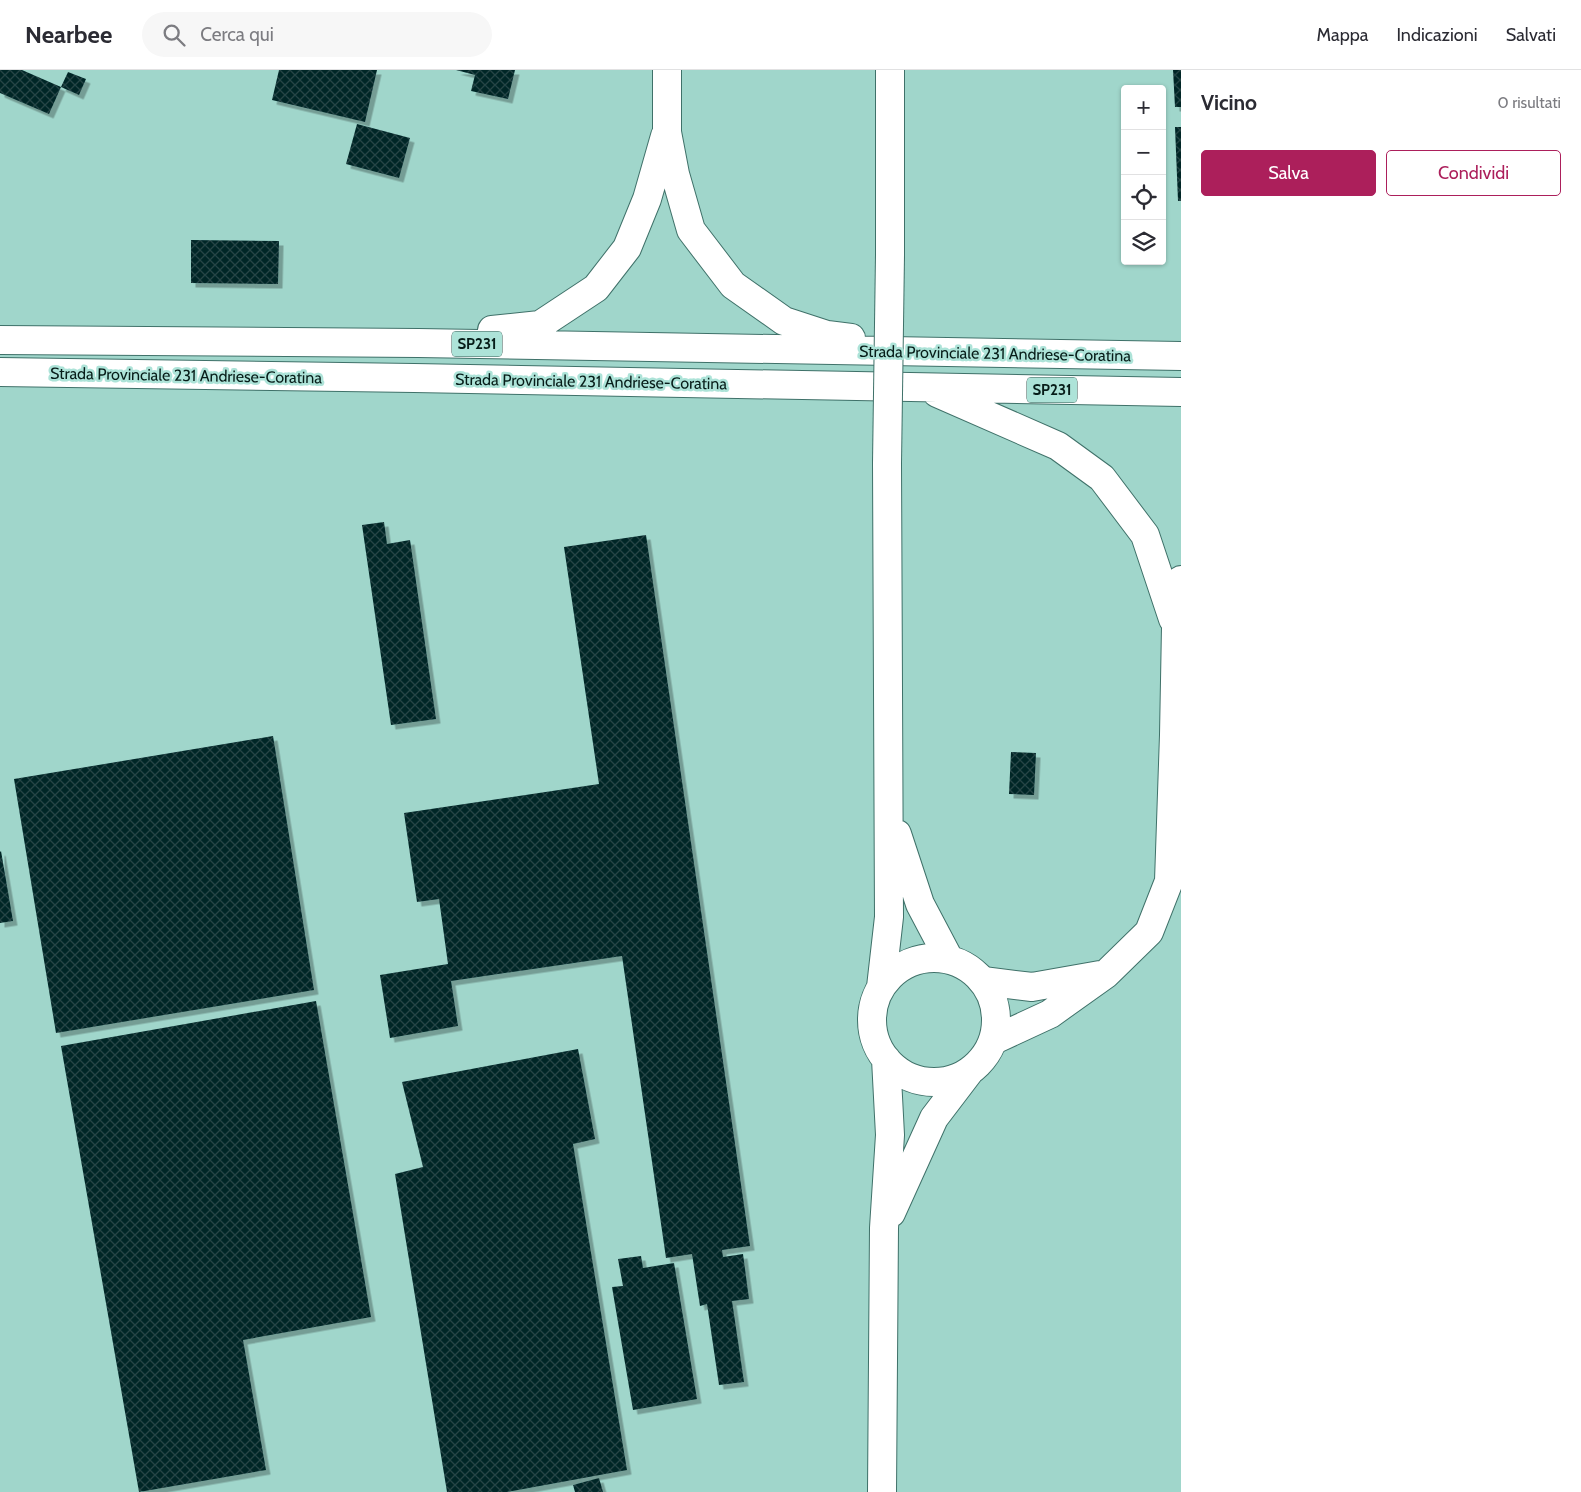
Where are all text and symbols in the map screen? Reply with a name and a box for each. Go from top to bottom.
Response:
search box [142,12,492,57]
text: Nearbee [25,20,112,49]
icon: search [160,21,188,49]
text: Cerca qui [200,23,274,46]
text: Mappa [1317,24,1368,46]
text: Indicazioni [1396,24,1478,46]
text: Salvati [1506,24,1556,46]
map controls [1121,85,1166,265]
button: + [1121,85,1166,130]
text: Vicino [1201,90,1257,115]
text: 0 risultati [1497,93,1561,112]
button: − [1121,130,1166,175]
button: Salva [1201,150,1376,196]
button: Condividi [1386,150,1561,196]
button: locate [1121,175,1166,220]
button: layers [1121,220,1166,265]
road number: SP231 [452,332,502,356]
street label: Strada Provinciale 231 Andriese-Coratina [859,342,1131,365]
street label: Strada Provinciale 231 Andriese-Coratina [50,364,322,387]
street label: Strada Provinciale 231 Andriese-Coratina [455,370,727,393]
road number: SP231 [1027,378,1077,402]

